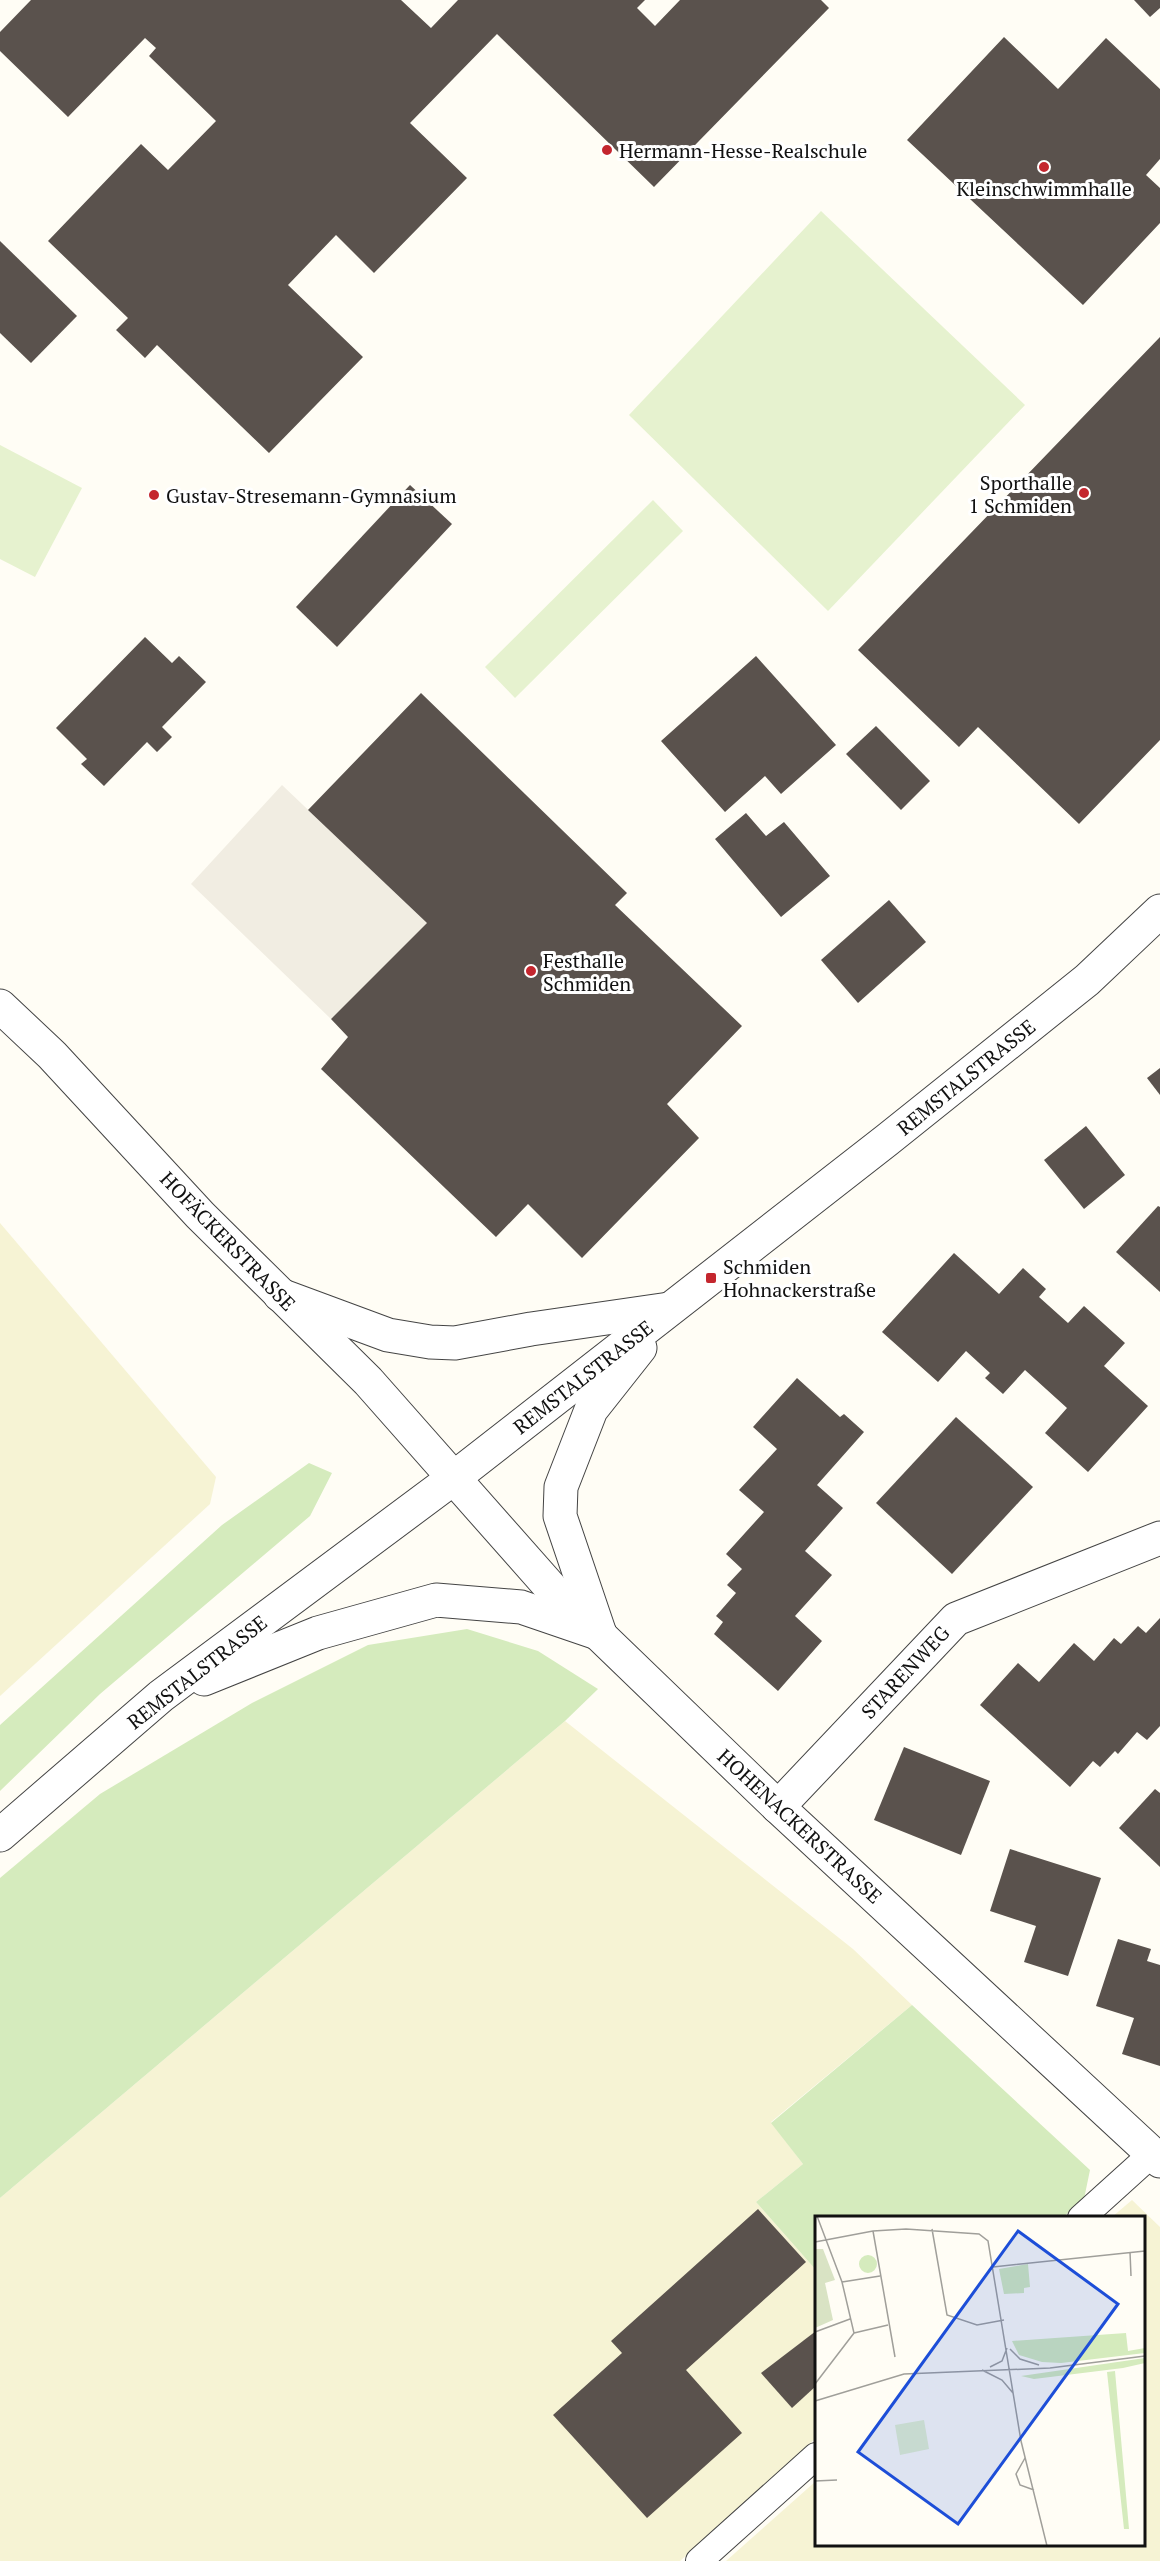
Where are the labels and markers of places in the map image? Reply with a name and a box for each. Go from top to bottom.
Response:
place label: Hermann-Hesse-Realschule [619,137,867,164]
marker: Hermann-Hesse-Realschule [600,143,614,157]
marker: Kleinschwimmhalle [1037,160,1051,174]
place label: Kleinschwimmhalle [956,175,1132,202]
place label: Sporthalle 1 Schmiden [968,469,1072,519]
place label: Gustav-Stresemann-Gymnasium [166,482,456,509]
marker: Sporthalle 1 Schmiden [1077,486,1091,500]
marker: Gustav-Stresemann-Gymnasium [147,488,161,502]
place label: Festhalle Schmiden [543,947,631,997]
marker: Festhalle Schmiden [524,964,538,978]
place label: Schmiden Hohnackerstraße [723,1253,876,1303]
marker: Schmiden Hohnackerstraße [704,1271,718,1285]

